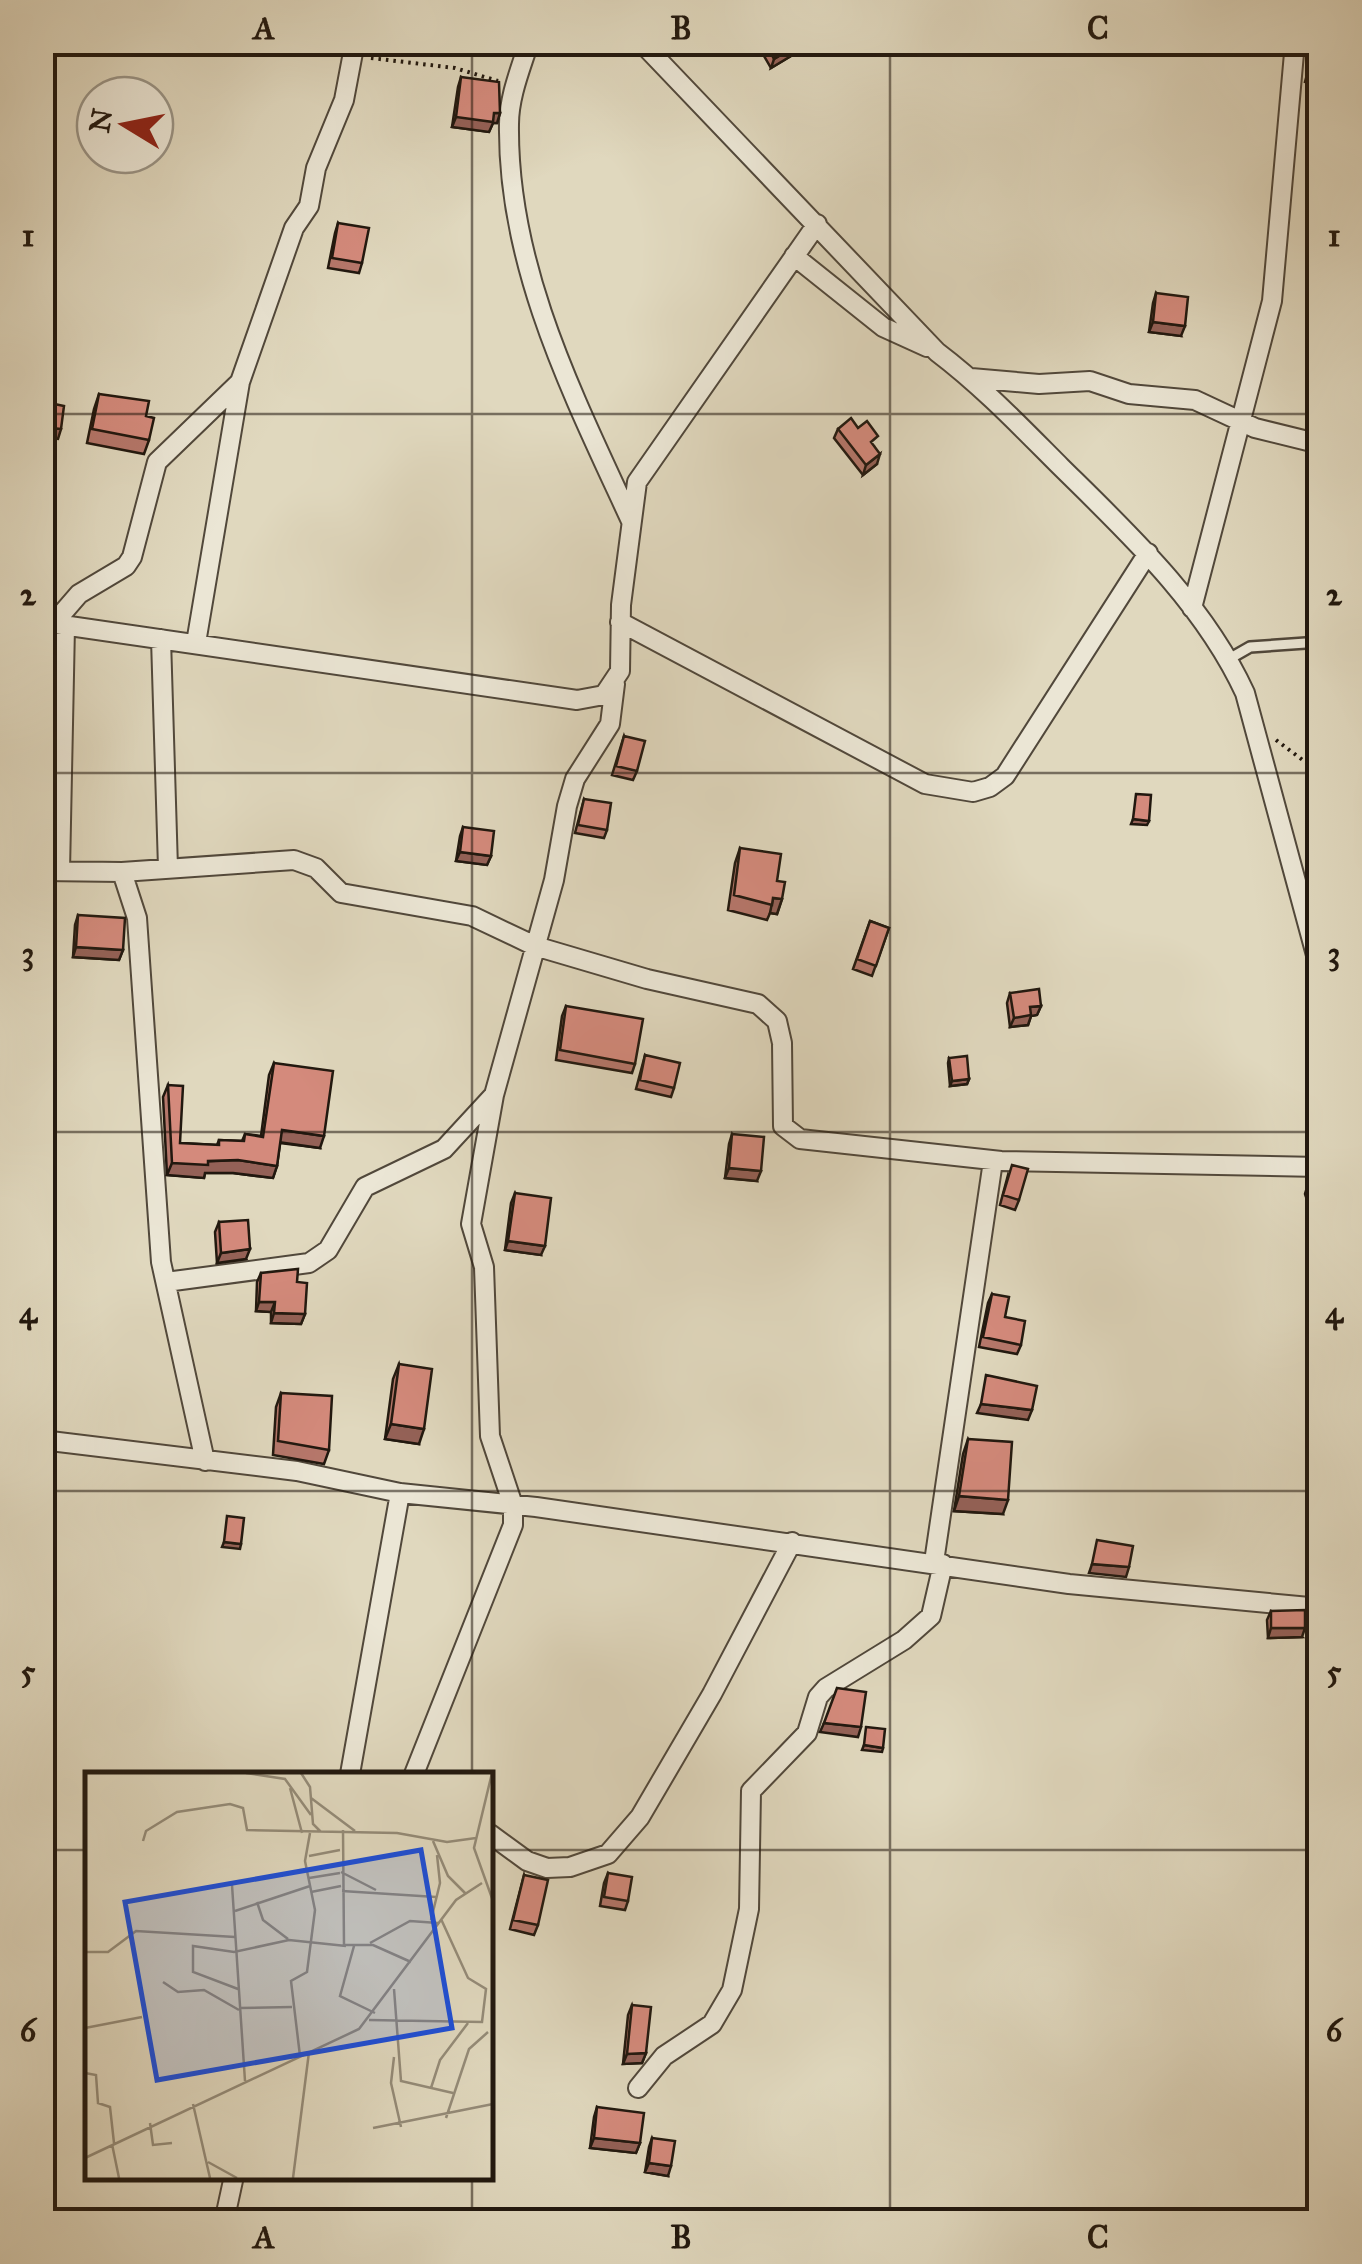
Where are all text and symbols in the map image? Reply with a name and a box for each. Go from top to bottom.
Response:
text: A [251,9,275,48]
text: B [670,9,692,48]
text: C [1087,9,1109,48]
north arrow [75,75,175,175]
text: N [82,106,120,135]
text: 1 [22,216,35,255]
text: 1 [1328,216,1341,255]
text: 2 [20,575,37,614]
text: 2 [1326,575,1343,614]
text: 3 [22,934,34,973]
text: 3 [1328,934,1340,973]
text: 4 [19,1293,38,1332]
text: 4 [1325,1293,1344,1332]
text: 5 [21,1652,36,1691]
text: 5 [1327,1652,1342,1691]
inset map [85,1772,492,2179]
text: 6 [20,2011,38,2050]
text: 6 [1326,2011,1344,2050]
text: A [251,2218,275,2257]
text: B [670,2218,692,2257]
text: C [1087,2218,1109,2257]

